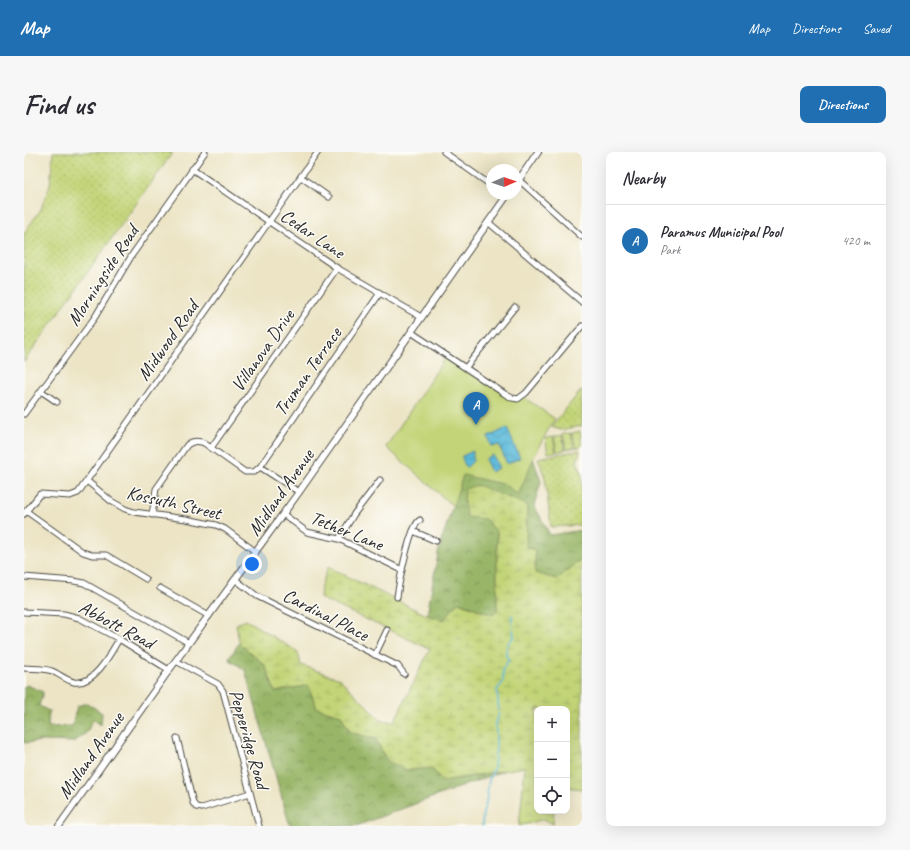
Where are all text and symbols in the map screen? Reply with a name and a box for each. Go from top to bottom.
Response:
text: Map [20,16,50,40]
text: Map [749,20,770,37]
text: Directions [792,20,841,37]
text: Saved [863,20,890,37]
button: Directions [800,86,886,123]
text: Find us [24,87,94,122]
north arrow [486,164,522,200]
text: Nearby [622,168,665,189]
street label: Cedar Lane [276,204,351,265]
street label: Morningside Road [61,218,146,330]
text: Paramus Municipal Pool [660,223,782,242]
text: A [632,233,638,249]
text: 420 m [842,233,870,249]
text: Park [660,242,681,258]
street label: Midwood Road [132,293,206,385]
street label: Villanova Drive [226,303,301,396]
street label: Truman Terrace [269,321,348,420]
pin: A [463,392,489,425]
street label: Midland Avenue [242,443,320,540]
street label: Kossuth Street [124,480,225,526]
street label: Tether Lane [307,506,388,557]
your location [242,554,262,574]
street label: Cardinal Place [279,583,374,647]
street label: Abbott Road [75,595,161,656]
street label: Pepperidge Road [223,687,275,794]
street label: Midland Avenue [52,706,130,803]
map controls [534,706,570,814]
button: + [534,706,570,742]
button: − [534,742,570,778]
button: locate [534,778,570,814]

